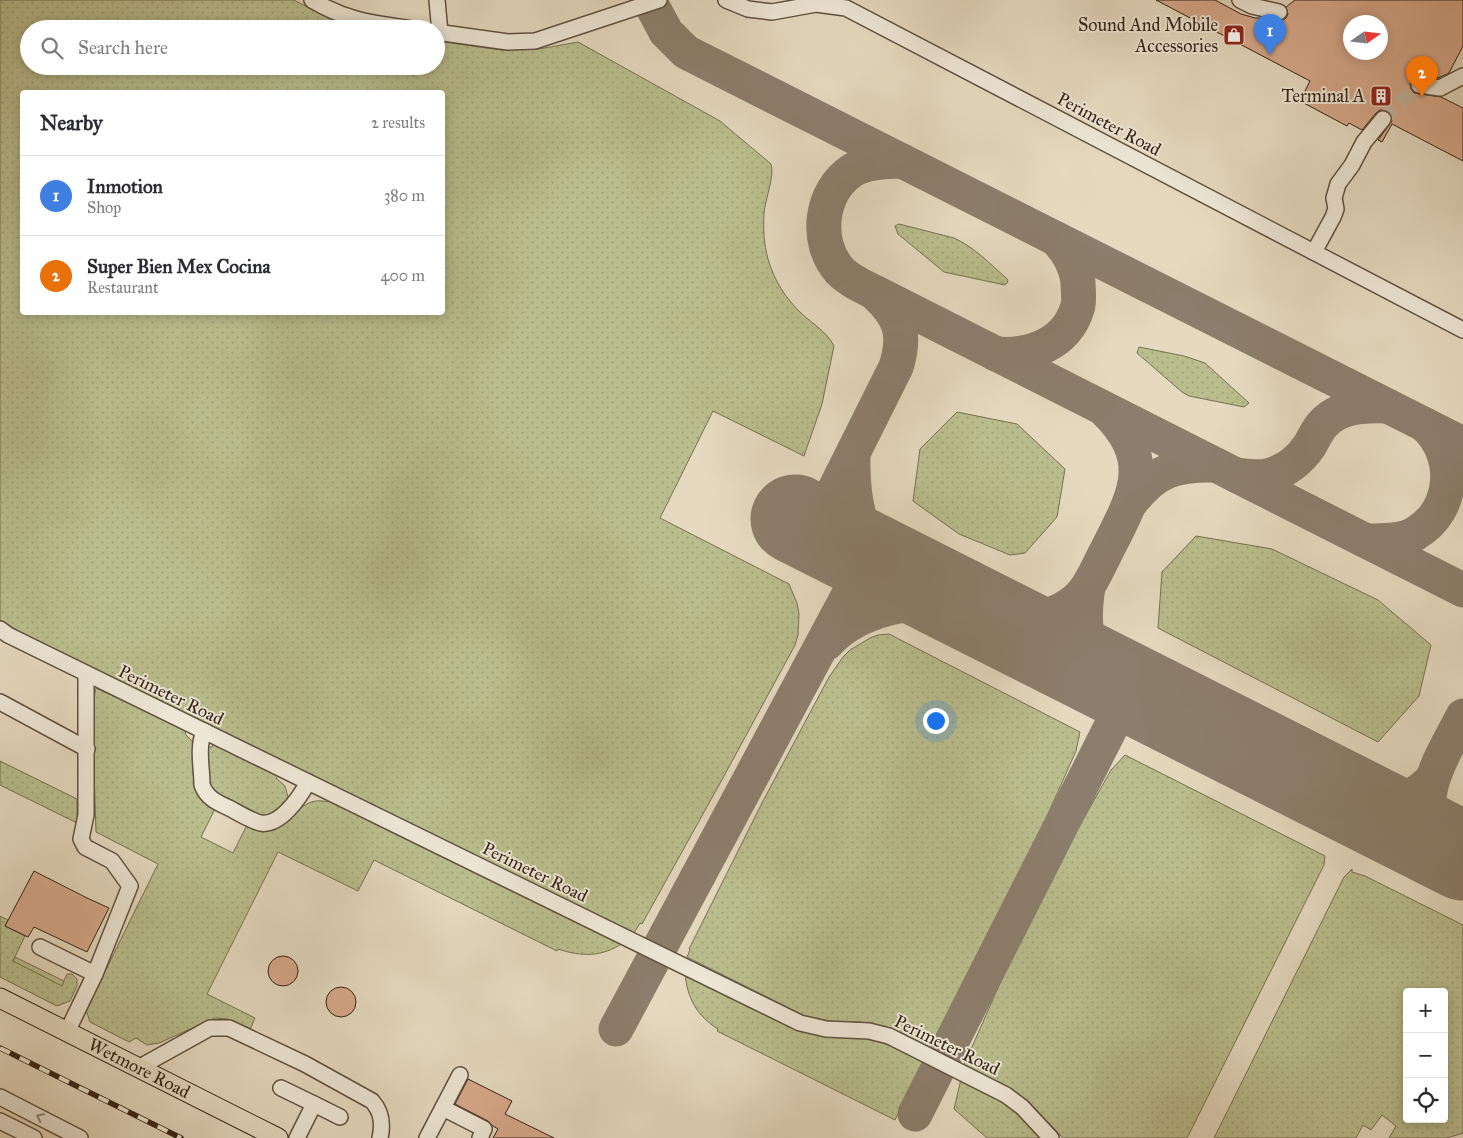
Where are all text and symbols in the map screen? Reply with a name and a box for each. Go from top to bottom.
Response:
place label: Sound And Mobile Accessories [1078,14,1218,57]
pin: 1 [1254,14,1286,55]
north arrow [1343,15,1388,60]
search box [20,20,445,75]
shop icon: Sound And Mobile Accessories [1222,23,1246,47]
icon: search [38,34,66,62]
text: Search here [78,36,168,59]
pin: 2 [1406,56,1438,97]
building icon: Terminal A [1369,84,1393,108]
place label: Terminal A [1282,85,1365,107]
street label: Perimeter Road [1053,87,1165,161]
text: Nearby [40,110,103,136]
text: 2 results [371,113,425,132]
text: Inmotion [87,175,163,198]
text: 1 [53,186,59,205]
text: 380 m [384,186,425,205]
text: Shop [87,198,121,217]
text: Super Bien Mex Cocina [87,255,271,278]
text: 2 [52,266,60,285]
text: 400 m [381,266,425,285]
text: Restaurant [87,278,159,297]
street label: Perimeter Road [115,660,227,730]
your location [923,708,949,734]
street label: Perimeter Road [479,837,591,907]
map controls [1403,988,1448,1123]
button: + [1403,988,1448,1033]
street label: Perimeter Road [891,1010,1003,1080]
street label: Wetmore Road [85,1033,194,1103]
button: − [1403,1033,1448,1078]
button: locate [1403,1078,1448,1123]
one-way arrow [36,1113,45,1123]

